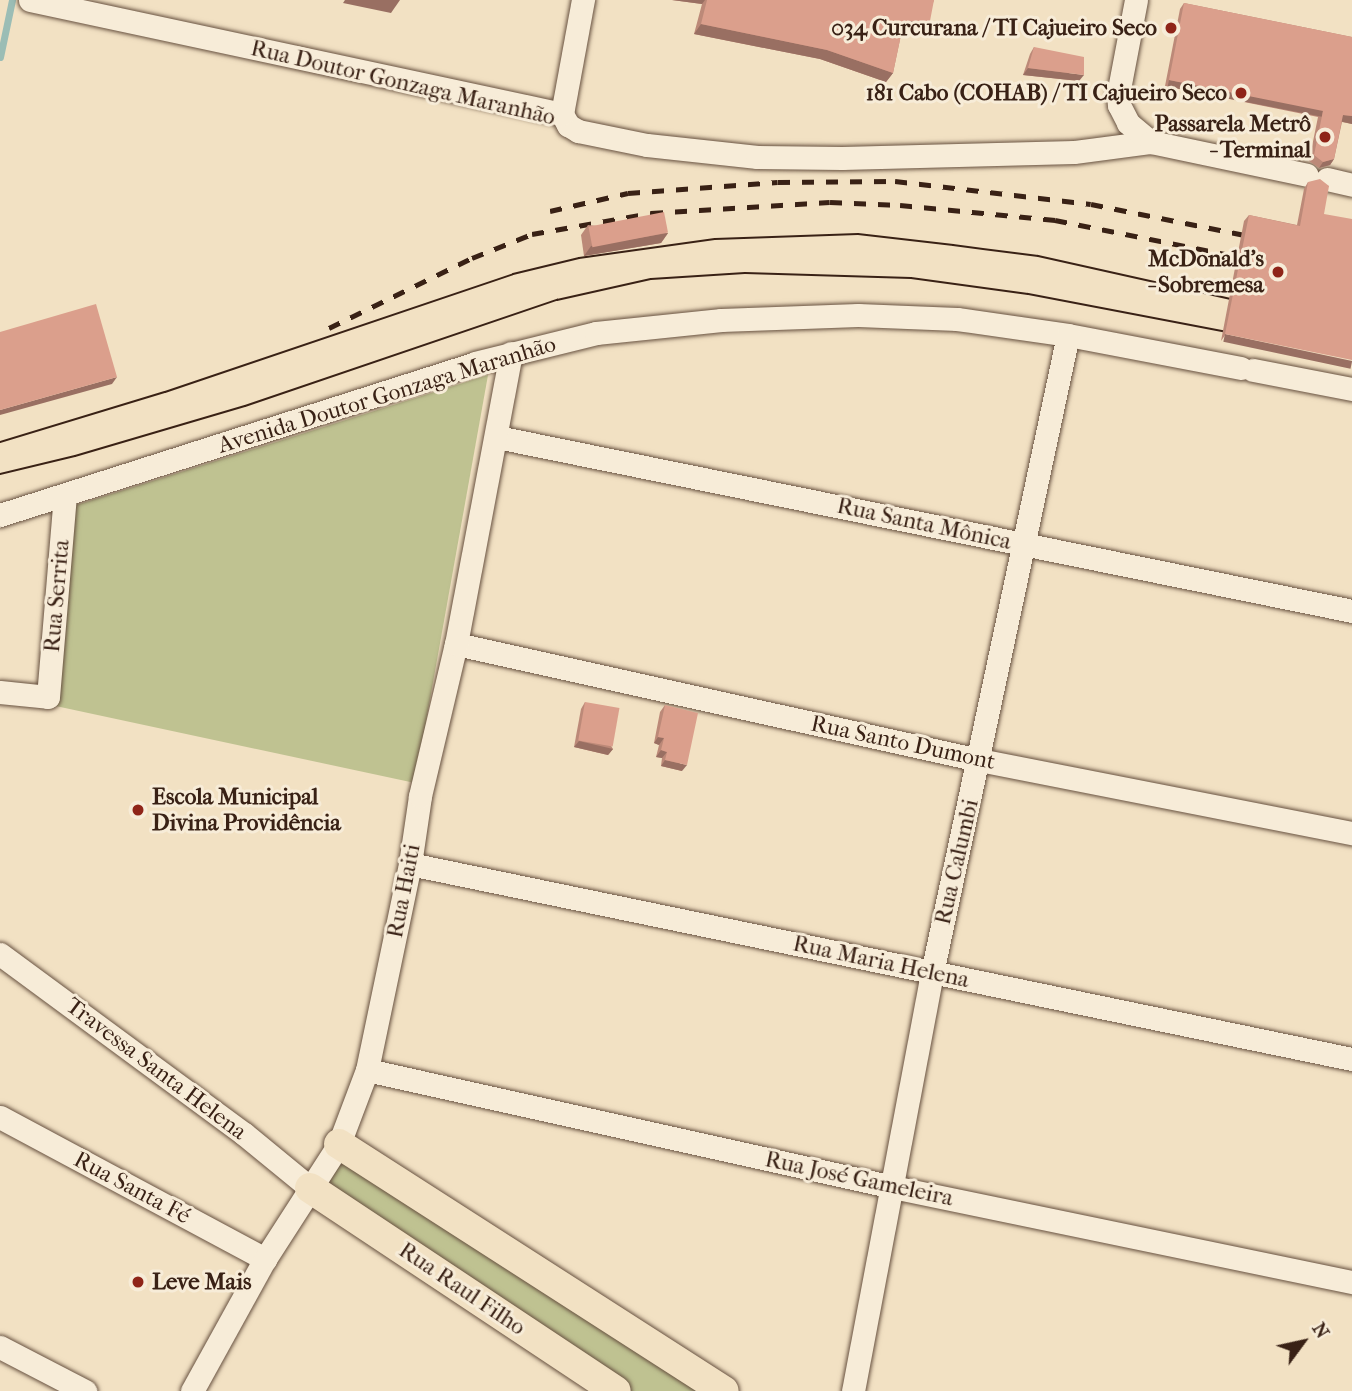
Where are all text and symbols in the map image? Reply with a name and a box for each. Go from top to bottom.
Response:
place label: 034 Curcurana / TI Cajueiro Seco [831,14,1157,42]
marker: 034 Curcurana / TI Cajueiro Seco [1163,20,1179,36]
street label: Rua Doutor Gonzaga Maranhão [248,34,558,132]
place label: 181 Cabo (COHAB) / TI Cajueiro Seco [866,79,1227,107]
marker: 181 Cabo (COHAB) / TI Cajueiro Seco [1233,85,1249,101]
place label: Passarela Metrô - Terminal [1155,110,1311,164]
marker: Passarela Metrô - Terminal [1317,129,1333,145]
place label: McDonald's - Sobremesa [1147,245,1264,299]
marker: McDonald's - Sobremesa [1270,264,1286,280]
street label: Avenida Doutor Gonzaga Maranhão [215,330,559,460]
street label: Rua Santa Mônica [834,492,1014,556]
street label: Rua Serrita [38,538,76,654]
street label: Rua Santo Dumont [808,710,998,776]
place label: Escola Municipal Divina Providência [152,783,341,837]
street label: Rua Calumbi [929,797,985,927]
marker: Escola Municipal Divina Providência [130,802,146,818]
street label: Rua Haiti [381,842,427,940]
street label: Rua Maria Helena [790,930,972,994]
street label: Travessa Santa Helena [60,992,252,1146]
street label: Rua Santa Fé [69,1146,195,1230]
street label: Rua José Gameleira [762,1146,956,1212]
street label: Rua Raul Filho [393,1237,531,1341]
place label: Leve Mais [152,1268,251,1296]
marker: Leve Mais [130,1274,146,1290]
north arrow [1268,1307,1338,1377]
text: N [1307,1319,1334,1343]

